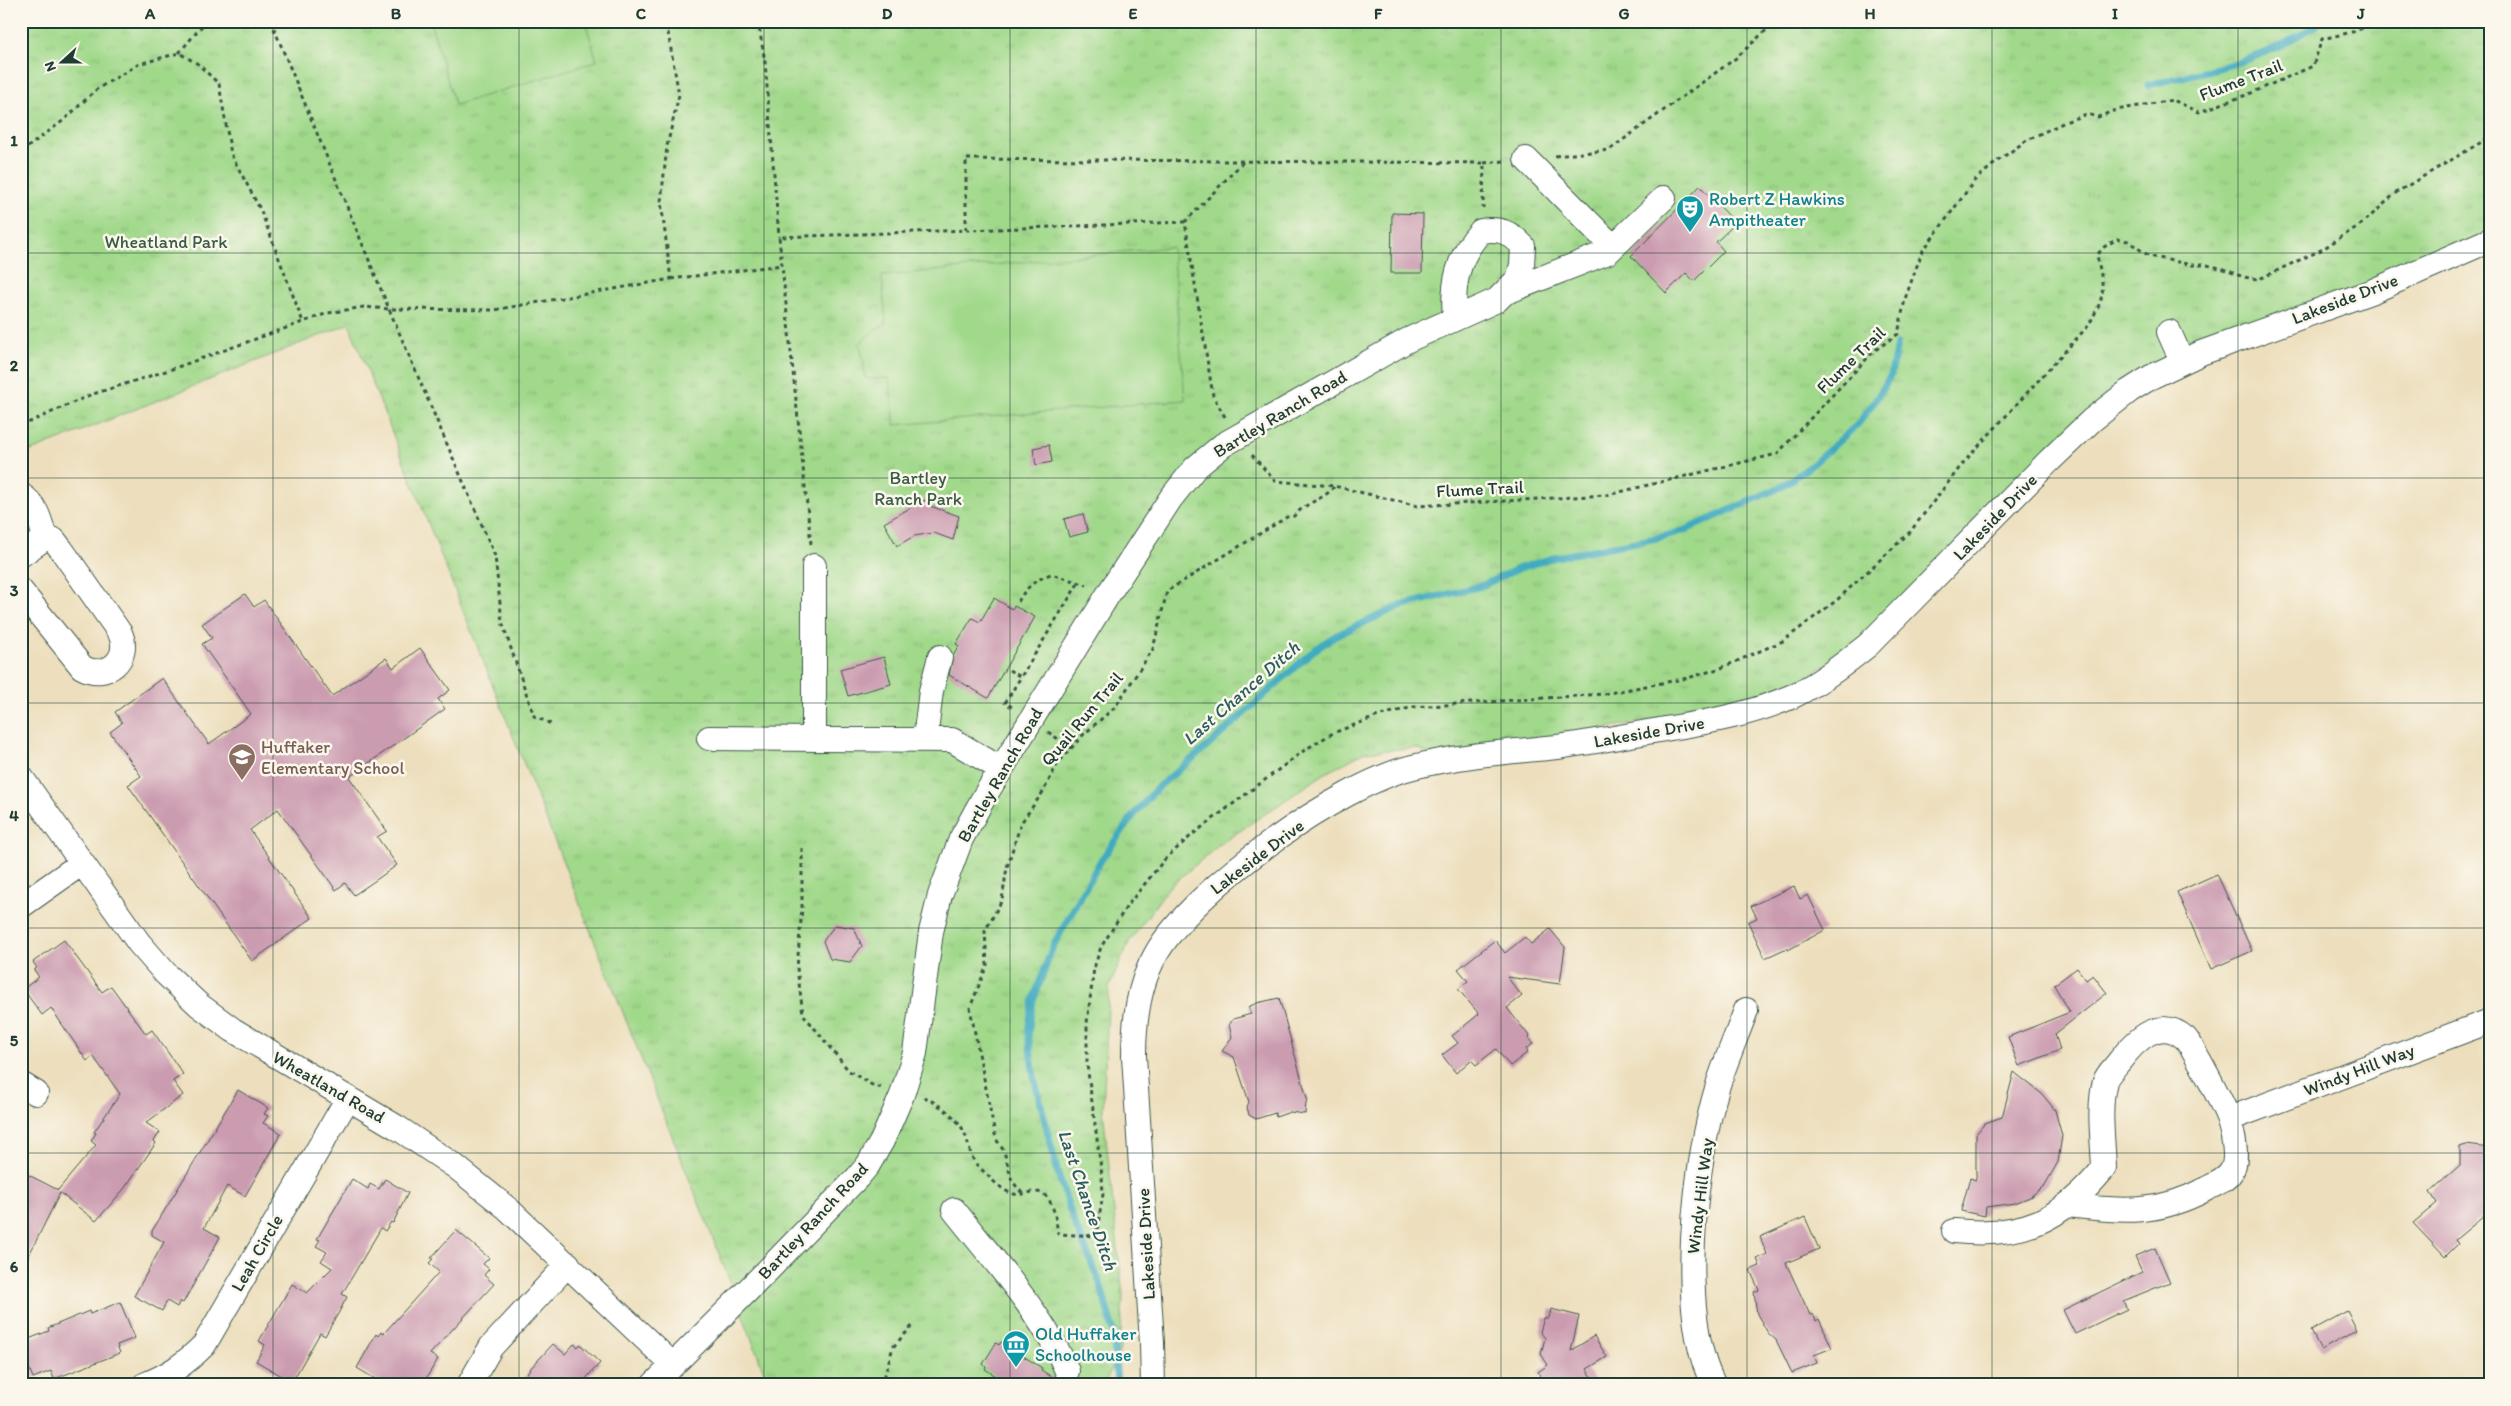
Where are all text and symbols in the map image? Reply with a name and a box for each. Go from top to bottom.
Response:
text: A [144,4,156,23]
text: B [391,4,402,23]
text: C [636,4,647,23]
text: D [882,4,893,23]
text: E [1129,4,1138,23]
text: F [1374,4,1383,23]
text: G [1618,4,1630,23]
text: H [1864,4,1876,23]
text: I [2112,4,2118,23]
text: J [2356,4,2365,23]
north arrow [38,38,88,88]
street label: Flume Trail [2196,54,2286,106]
text: N [41,59,60,74]
text: 1 [10,131,18,150]
place label: Robert Z Hawkins Ampitheater [1709,188,1845,231]
theatre icon: Robert Z Hawkins Ampitheater [1675,194,1705,233]
park label: Wheatland Park [104,231,228,253]
street label: Lakeside Drive [2289,269,2401,329]
street label: Flume Trail [1812,322,1890,398]
text: 2 [10,356,19,375]
street label: Bartley Ranch Road [1209,365,1351,463]
park label: Bartley Ranch Park [874,467,962,510]
street label: Lakeside Drive [1948,469,2042,565]
street label: Flume Trail [1436,476,1524,502]
text: 3 [10,581,19,600]
water label: Last Chance Ditch [1178,636,1304,750]
street label: Quail Run Trail [1036,667,1128,771]
street label: Bartley Ranch Road [953,703,1048,846]
street label: Lakeside Drive [1592,711,1706,753]
place label: Huffaker Elementary School [261,736,405,779]
school or university icon: Huffaker Elementary School [227,742,257,781]
text: 4 [9,806,19,825]
street label: Lakeside Drive [1206,815,1308,899]
text: 5 [10,1031,19,1050]
street label: Windy Hill Way [2300,1039,2418,1101]
street label: Wheatland Road [269,1046,389,1128]
water label: Last Chance Ditch [1053,1127,1123,1274]
street label: Windy Hill Way [1682,1136,1718,1255]
street label: Bartley Ranch Road [753,1158,873,1284]
street label: Lakeside Drive [1132,1187,1160,1301]
street label: Leah Circle [226,1211,288,1295]
text: 6 [10,1257,19,1276]
place label: Old Huffaker Schoolhouse [1035,1323,1137,1366]
museum icon: Old Huffaker Schoolhouse [1001,1329,1031,1368]

